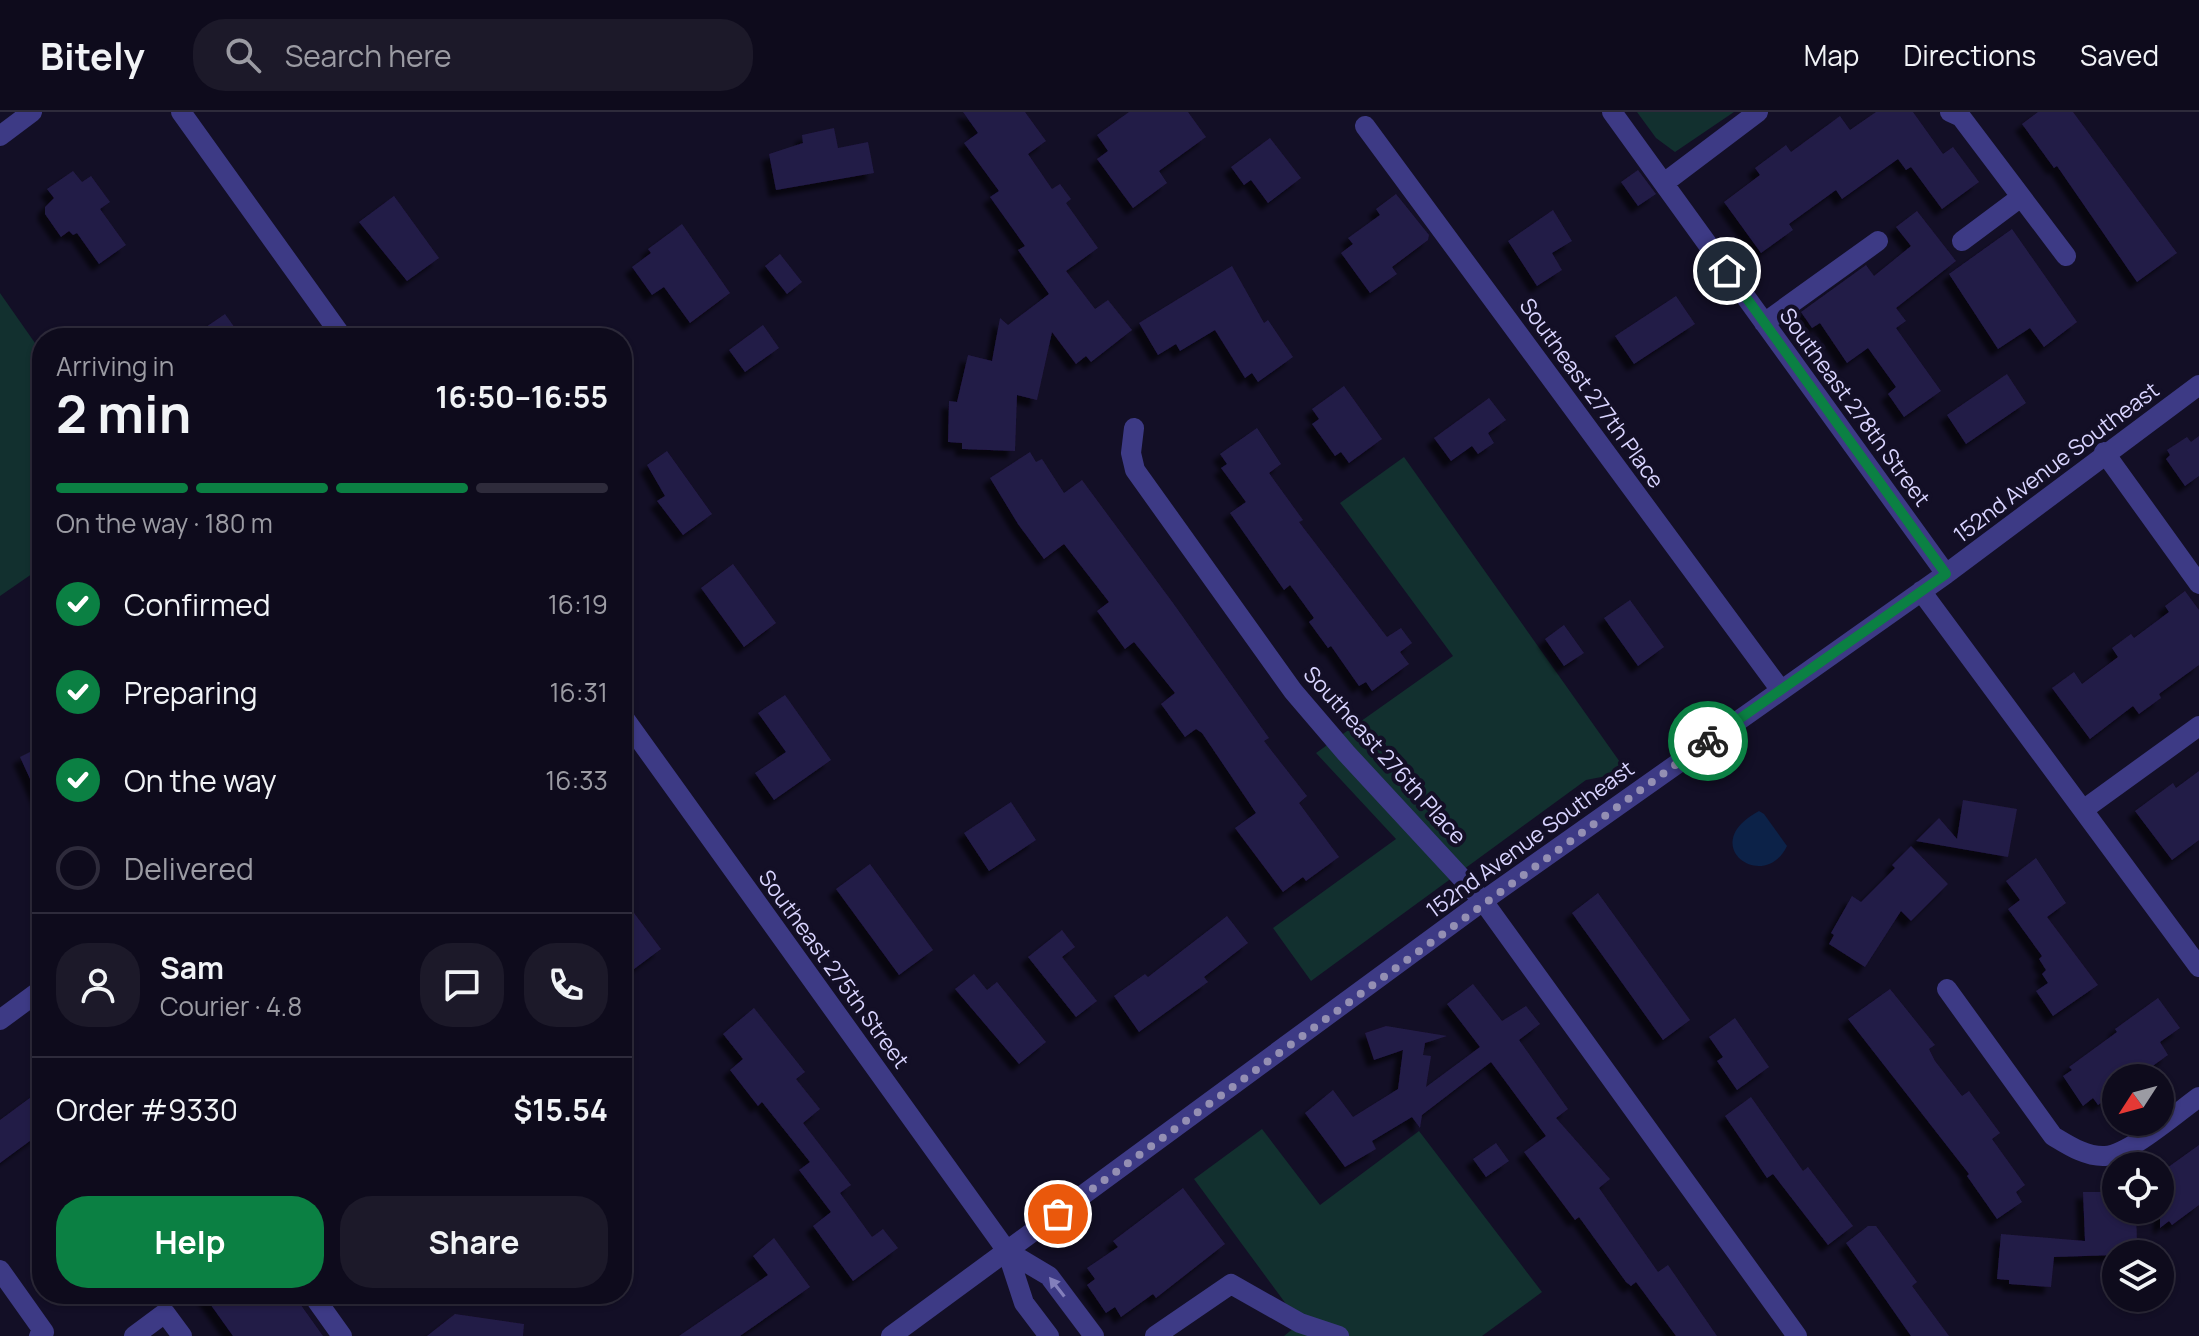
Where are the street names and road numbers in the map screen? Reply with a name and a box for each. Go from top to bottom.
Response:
street label: Southeast 277th Place [1513,292,1671,494]
street label: Southeast 278th Street [1773,302,1937,512]
street label: 152nd Avenue Southeast [1947,375,2165,549]
street label: Southeast 276th Place [1297,659,1473,851]
street label: 152nd Avenue Southeast [1420,753,1640,925]
street label: Southeast 275th Street [752,864,916,1074]

